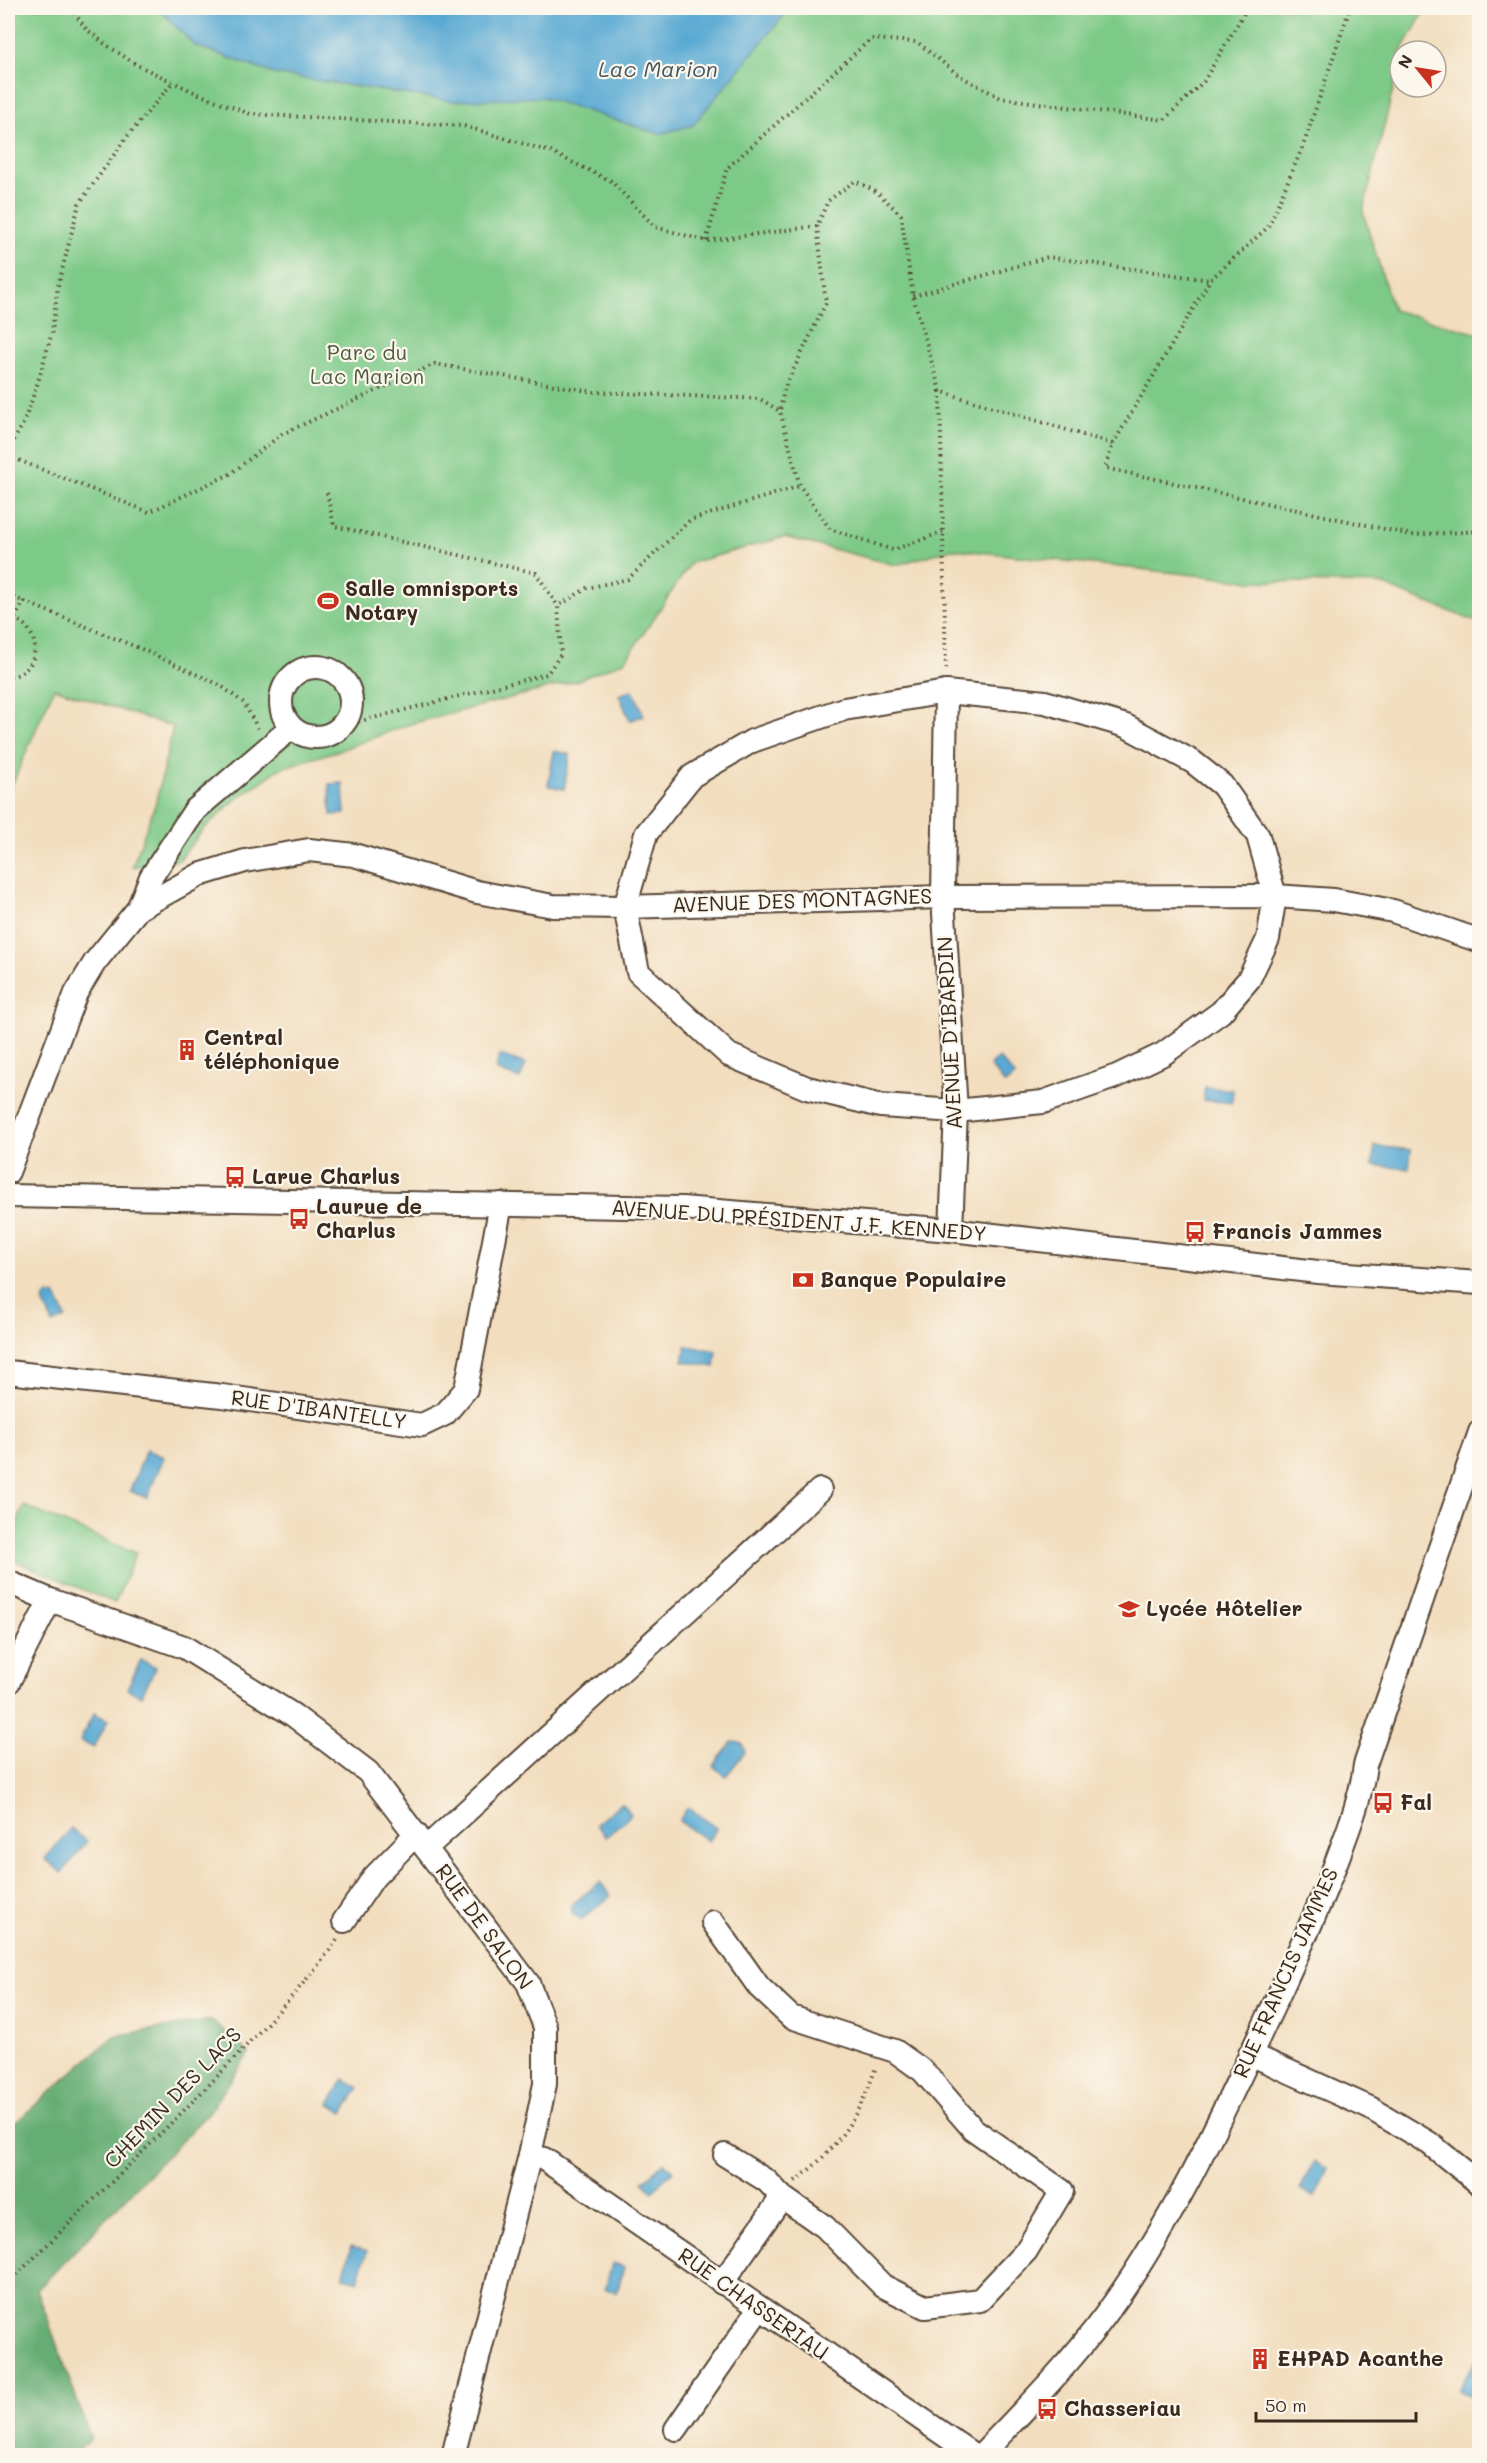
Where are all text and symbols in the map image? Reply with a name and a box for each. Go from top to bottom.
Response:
north arrow [1388,39,1448,99]
text: N [1392,51,1417,72]
water label: Lac Marion [598,54,718,83]
park label: Parc du Lac Marion [310,338,424,389]
place label: Salle omnisports Notary [345,574,518,626]
sports icon: Salle omnisports Notary [316,589,340,613]
street label: AVENUE DES MONTAGNES [671,881,932,918]
street label: AVENUE D'IBARDIN [930,936,967,1130]
place label: Central téléphonique [204,1023,339,1074]
building icon: Central téléphonique [175,1038,199,1062]
place label: Larue Charlus [252,1162,400,1189]
bus stop icon: Larue Charlus [223,1165,247,1189]
place label: Laurue de Charlus [316,1192,422,1243]
street label: AVENUE DU PRÉSIDENT J.F. KENNEDY [610,1193,988,1246]
bus stop icon: Laurue de Charlus [287,1207,311,1231]
place label: Francis Jammes [1212,1217,1382,1244]
bus stop icon: Francis Jammes [1183,1220,1207,1244]
place label: Banque Populaire [820,1265,1006,1292]
bank icon: Banque Populaire [791,1268,815,1292]
street label: RUE D'IBANTELLY [230,1383,409,1434]
place label: Lycée Hôtelier [1146,1594,1302,1622]
school or university icon: Lycée Hôtelier [1117,1597,1141,1621]
place label: Fal [1400,1788,1432,1815]
bus stop icon: Fal [1371,1791,1395,1815]
street label: RUE DE SALON [431,1858,540,1994]
street label: RUE FRANCIS JAMMES [1226,1863,1343,2082]
street label: CHEMIN DES LACS [98,2021,246,2173]
street label: RUE CHASSERIAU [673,2241,834,2365]
place label: EHPAD Acanthe [1277,2344,1443,2371]
building icon: EHPAD Acanthe [1248,2347,1272,2371]
scale bar [1256,2385,1416,2423]
text: 50 m [1265,2393,1307,2417]
place label: Chasseriau [1064,2394,1181,2421]
bus stop icon: Chasseriau [1035,2397,1059,2421]

